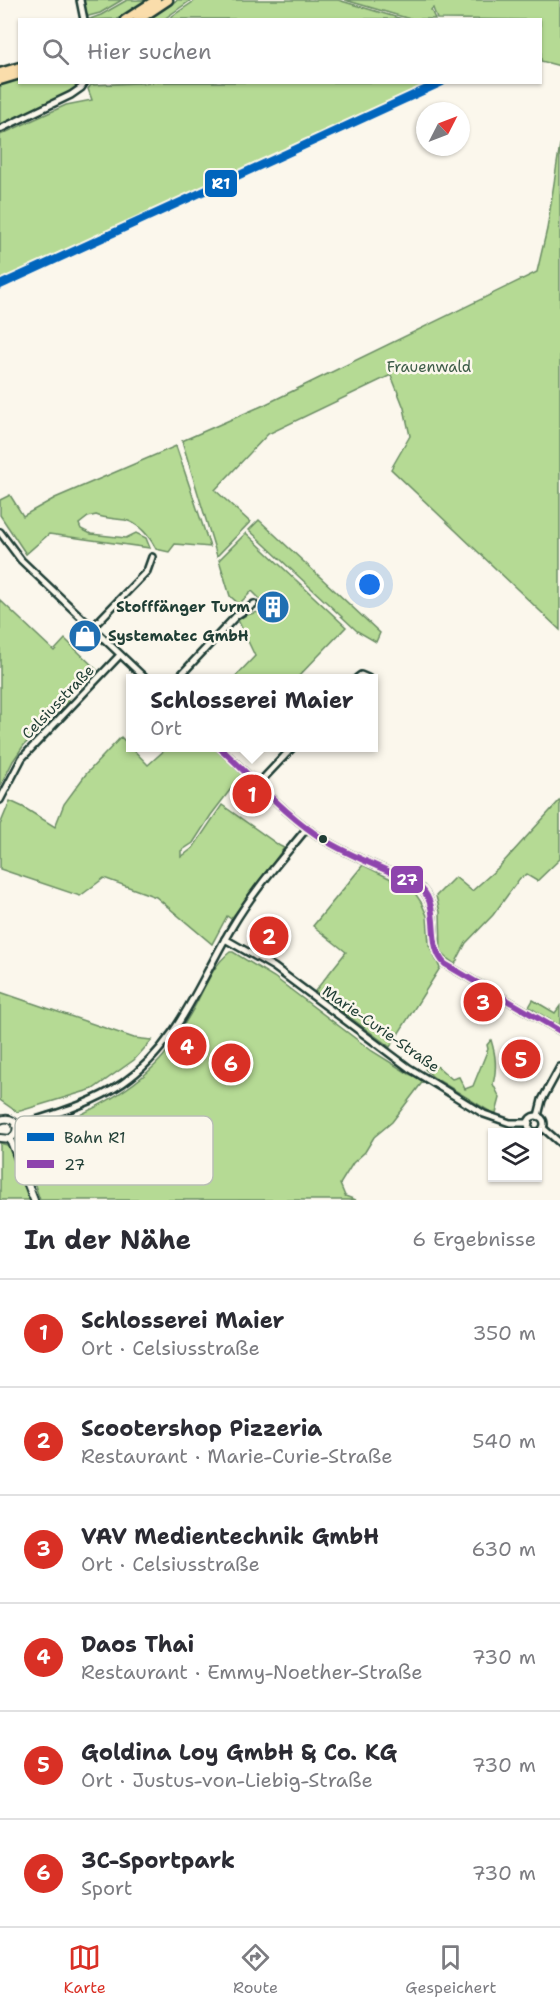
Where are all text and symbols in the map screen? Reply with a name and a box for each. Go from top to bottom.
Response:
search box [18,18,542,84]
icon: search [39,35,72,68]
text: Hier suchen [87,37,212,66]
north arrow [416,102,470,156]
line badge: R1 [204,169,238,198]
text: R1 [212,173,230,194]
park label: Frauenwald [387,357,472,377]
your location [355,570,384,599]
building icon: Stofffänger Turm [255,589,291,625]
place label: Stofffänger Turm [116,597,250,617]
shop icon: Systematec GmbH [67,618,103,654]
place label: Systematec GmbH [108,626,249,646]
street label: Celsiusstraße [18,661,98,743]
popup [126,674,378,752]
text: Schlosserei Maier [150,686,354,715]
text: Ort [150,715,182,741]
pin: 1 [232,772,272,816]
unlabelled marker [317,833,329,845]
line badge: 27 [390,865,424,894]
text: 27 [396,869,418,890]
pin: 2 [250,914,288,958]
pin: 3 [464,980,502,1024]
street label: Marie-Curie-Straße [318,981,444,1077]
pin: 4 [168,1024,207,1068]
pin: 5 [502,1036,540,1082]
pin: 6 [212,1040,250,1086]
legend [15,1116,213,1185]
text: Bahn R1 [64,1127,126,1148]
map controls [488,1128,542,1182]
button: layers [488,1128,542,1182]
text: 27 [64,1154,85,1175]
text: In der Nähe [24,1222,191,1257]
text: 6 Ergebnisse [412,1226,536,1252]
text: Schlosserei Maier [81,1306,284,1335]
text: 1 [39,1320,48,1346]
text: 350 m [472,1320,536,1346]
text: Ort · Celsiusstraße [81,1335,260,1361]
text: Scootershop Pizzeria [81,1414,322,1443]
text: 2 [37,1428,51,1454]
text: 540 m [472,1428,536,1454]
text: Restaurant · Marie-Curie-Straße [81,1443,392,1469]
text: VAV Medientechnik GmbH [81,1522,379,1551]
text: 3 [37,1536,51,1562]
text: 630 m [472,1536,536,1562]
text: Ort · Celsiusstraße [81,1551,260,1577]
text: Daos Thai [81,1630,194,1659]
text: 4 [37,1644,51,1670]
text: 730 m [472,1644,536,1670]
text: Restaurant · Emmy-Noether-Straße [81,1659,423,1685]
text: Goldina Loy GmbH & Co. KG [81,1738,397,1767]
text: 5 [37,1752,50,1778]
text: 730 m [472,1752,536,1778]
text: Ort · Justus-von-Liebig-Straße [81,1767,373,1793]
text: 3C-Sportpark [81,1846,235,1875]
text: 6 [37,1860,51,1886]
text: 730 m [472,1860,536,1886]
text: Sport [81,1875,132,1901]
tab: Karte [64,1941,106,1998]
tab: Route [233,1941,278,1998]
tab: Gespeichert [405,1941,496,1998]

